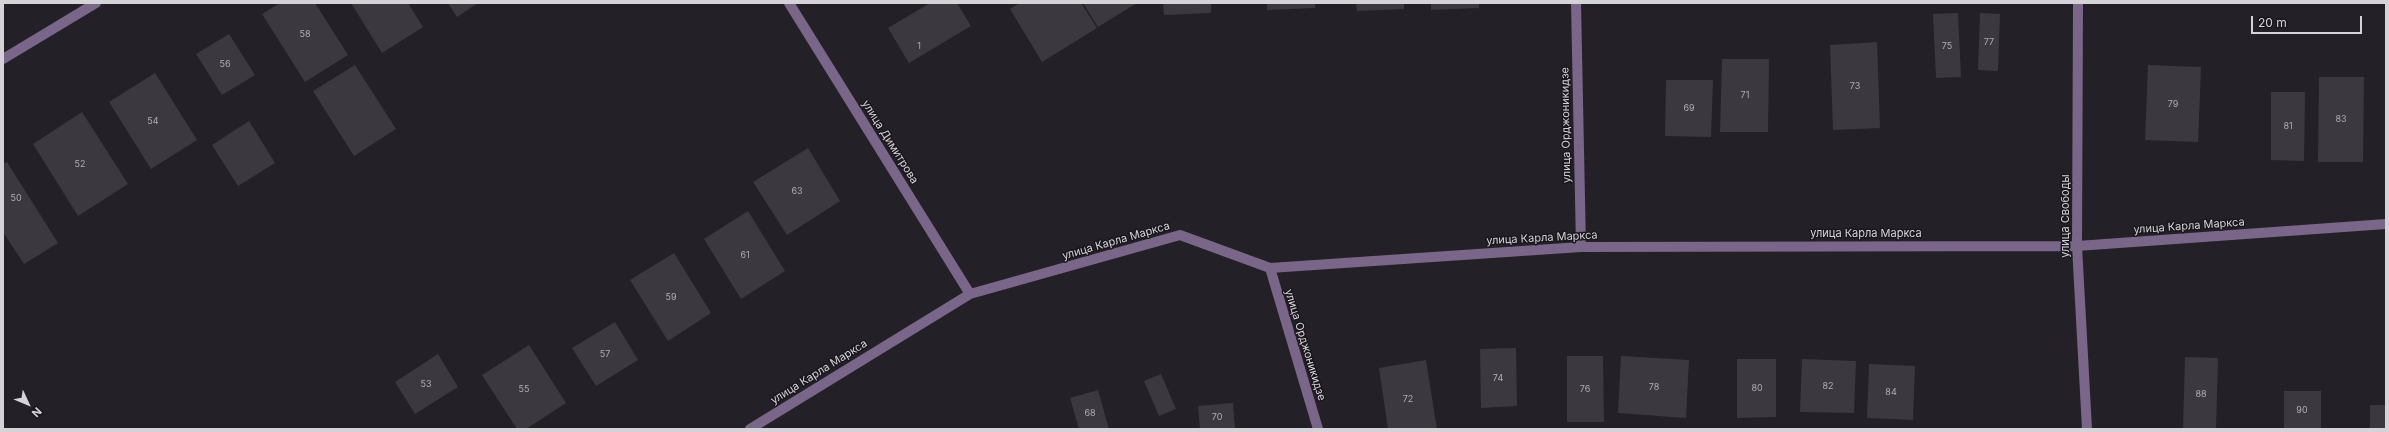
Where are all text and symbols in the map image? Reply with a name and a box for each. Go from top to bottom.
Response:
scale bar [2253,8,2364,34]
text: 20 m [2258,15,2287,30]
house number: 58 [299,29,311,39]
house number: 77 [1984,37,1994,47]
house number: 1 [917,41,921,51]
house number: 75 [1942,41,1952,51]
house number: 56 [219,59,231,69]
street label: улица Орджоникидзе [1558,67,1574,183]
house number: 73 [1850,81,1860,91]
house number: 71 [1741,90,1749,100]
street label: улица Димитрова [859,98,921,186]
house number: 79 [2168,99,2178,109]
house number: 69 [1683,103,1695,113]
house number: 83 [2335,114,2347,124]
house number: 54 [147,116,159,126]
house number: 81 [2283,121,2293,131]
house number: 52 [75,159,85,169]
street label: улица Свободы [2059,174,2073,258]
house number: 63 [791,186,803,196]
house number: 50 [10,193,22,203]
street label: улица Карла Маркса [2133,216,2245,236]
street label: улица Карла Маркса [1061,219,1171,263]
street label: улица Карла Маркса [1810,227,1922,241]
street label: улица Карла Маркса [1486,228,1598,248]
house number: 61 [740,250,750,260]
street label: улица Орджоникидзе [1282,288,1328,402]
house number: 59 [665,292,677,302]
street label: улица Карла Маркса [768,337,870,407]
house number: 57 [600,349,610,359]
house number: 74 [1493,373,1503,383]
house number: 53 [420,379,432,389]
house number: 82 [1822,381,1834,391]
house number: 78 [1649,382,1659,392]
house number: 80 [1751,383,1763,393]
north arrow [8,384,48,424]
house number: 55 [519,384,529,394]
house number: 76 [1580,384,1590,394]
house number: 84 [1885,387,1897,397]
house number: 88 [2195,389,2207,399]
house number: 72 [1403,394,1413,404]
text: N [29,404,45,420]
house number: 90 [2296,405,2308,415]
house number: 68 [1084,408,1096,418]
house number: 70 [1212,412,1222,422]

